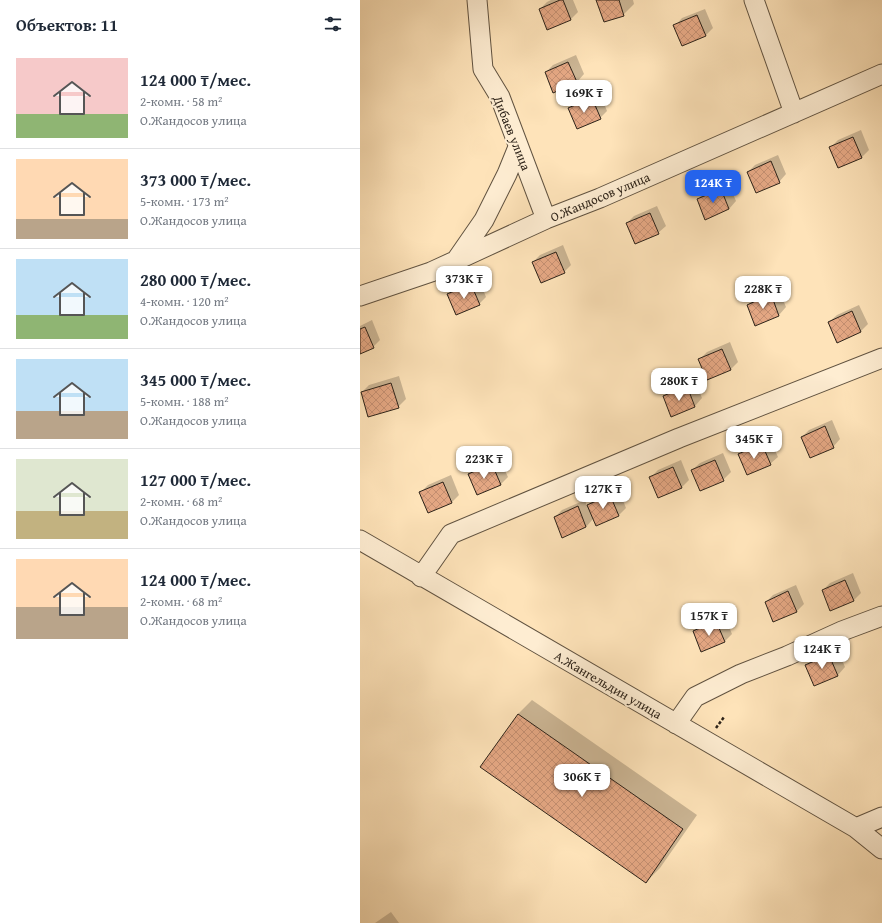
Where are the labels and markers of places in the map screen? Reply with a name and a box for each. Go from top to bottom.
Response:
pin: 169K ₸ [551,80,617,114]
pin: 124K ₸ [680,170,746,204]
pin: 373K ₸ [431,266,497,300]
pin: 228K ₸ [730,276,796,310]
pin: 280K ₸ [646,368,712,402]
pin: 345K ₸ [721,426,787,460]
pin: 223K ₸ [451,446,517,480]
pin: 127K ₸ [570,476,636,510]
pin: 157K ₸ [676,603,742,637]
pin: 124K ₸ [789,636,855,670]
pin: 306K ₸ [549,764,615,798]

